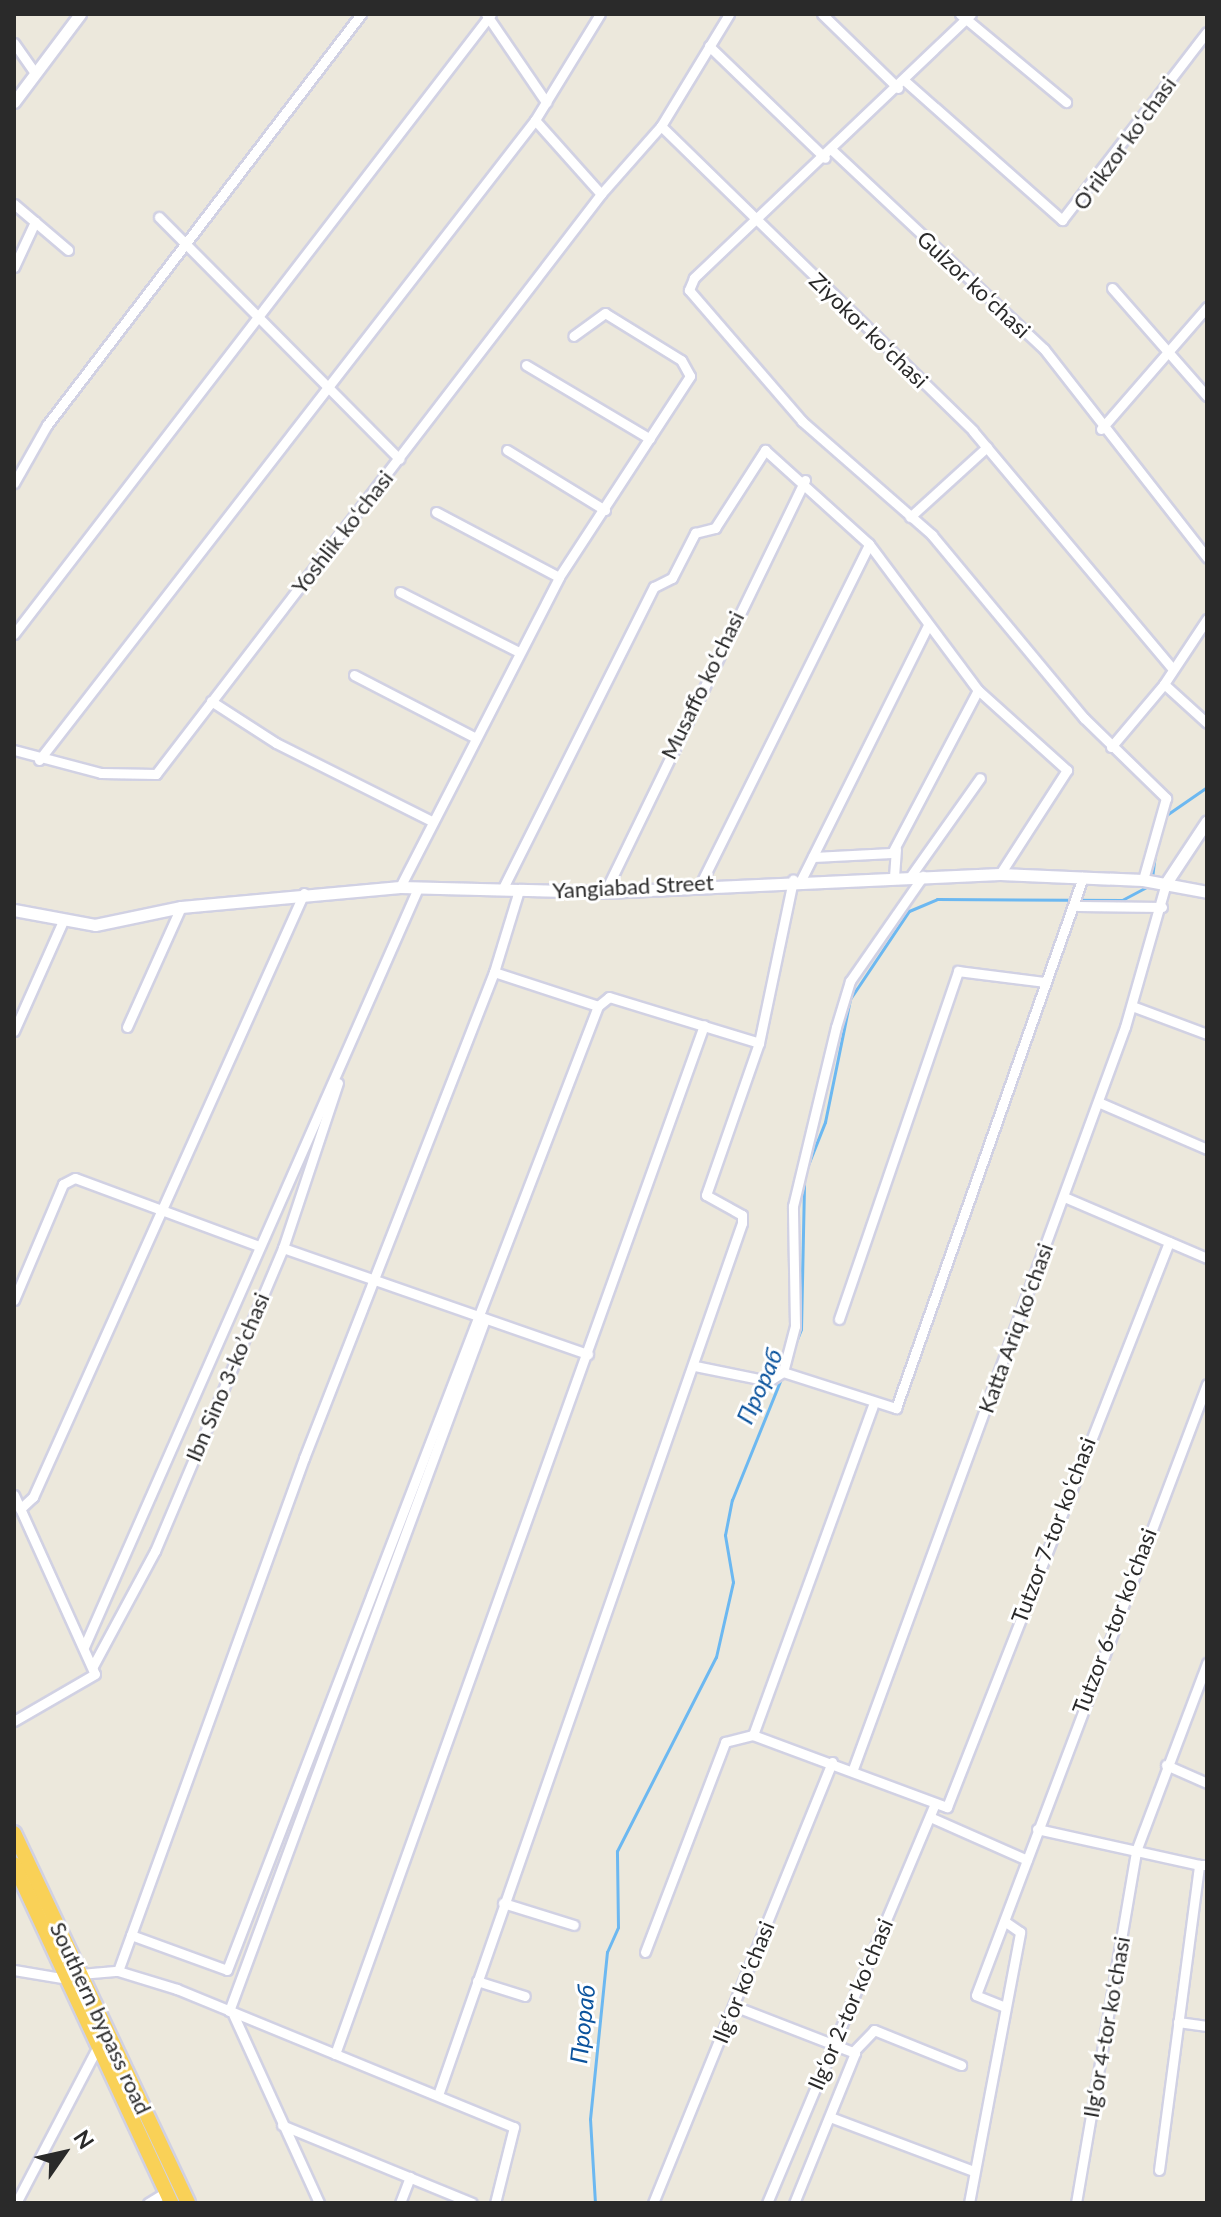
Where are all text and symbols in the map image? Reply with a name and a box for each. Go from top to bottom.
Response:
street label: O'rikzor koʻchasi [1067,71,1181,215]
street label: Gulzor koʻchasi [912,225,1036,343]
street label: Ziyokor koʻchasi [804,267,934,393]
street label: Yoshlik koʻchasi [286,465,398,599]
street label: Musaffo koʻchasi [655,607,749,763]
street label: Yangiabad Street [552,869,714,903]
street label: Katta Ariq koʻchasi [972,1239,1058,1417]
street label: Ibn Sino 3-koʼchasi [180,1289,274,1465]
water label: Прораб [730,1344,788,1428]
street label: Tutzor 7-tor koʻchasi [1005,1433,1101,1627]
street label: Tutzor 6-tor koʻchasi [1066,1524,1162,1718]
street label: Ilgʻor 2-tor koʻchasi [802,1914,898,2094]
street label: Ilgʻor koʻchasi [706,1917,780,2047]
street label: Southern bypass road [45,1918,157,2118]
street label: Ilgʻor 4-tor koʻchasi [1077,1934,1135,2120]
water label: Прораб [564,1983,600,2065]
north arrow [24,2113,104,2193]
text: N [68,2125,100,2154]

